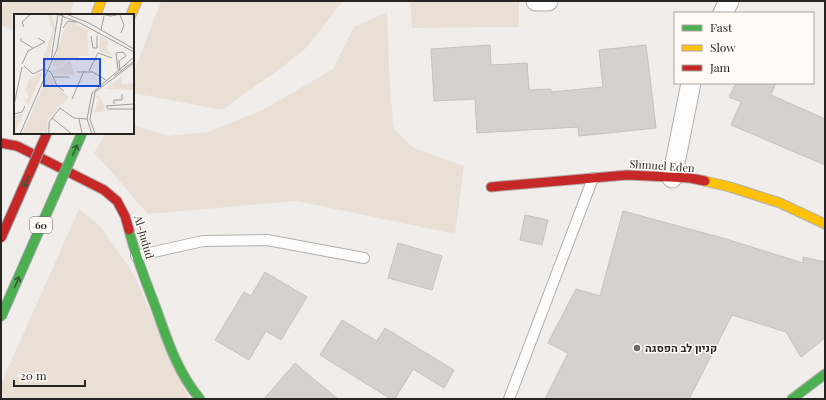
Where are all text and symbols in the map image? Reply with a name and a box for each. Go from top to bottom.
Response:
legend [674,12,814,84]
inset map [14,14,134,134]
text: Fast [710,19,733,35]
text: Slow [710,39,736,55]
text: Jam [709,59,731,75]
one-way arrow [71,144,79,156]
street label: Shmuel Eden [629,156,696,175]
one-way arrow [22,175,29,187]
street label: Al-Judud [131,212,158,261]
road number: 60 [30,217,52,233]
one-way arrow [14,276,21,288]
place label: קניון לב הפסגה [645,340,717,355]
marker: קניון לב הפסגה [632,343,642,353]
scale bar [14,362,85,388]
text: 20 m [20,367,47,383]

